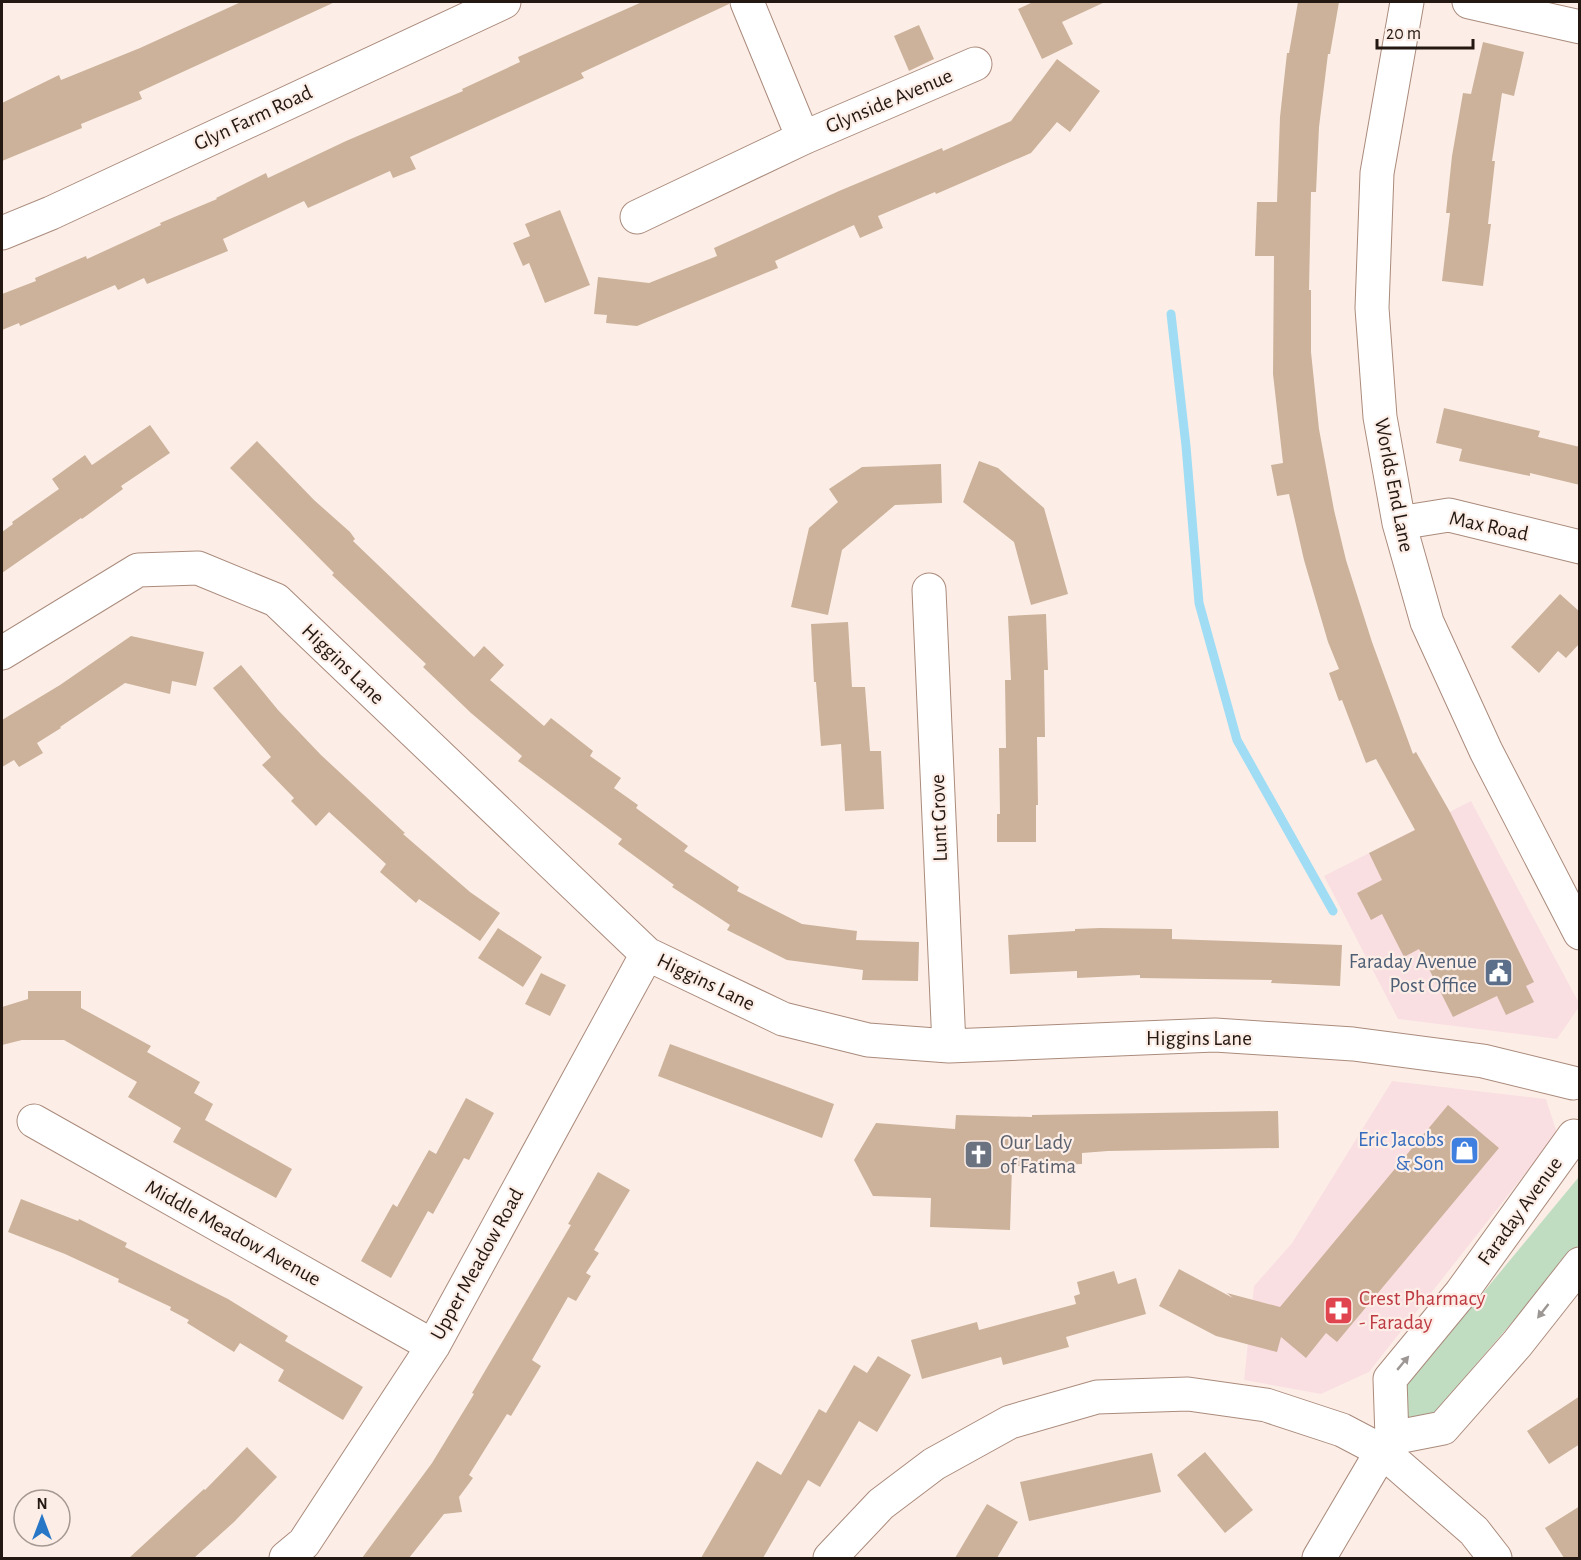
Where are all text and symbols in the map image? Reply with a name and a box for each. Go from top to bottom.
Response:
scale bar [1377,12,1473,50]
text: 20 m [1386,25,1421,43]
street label: Glynside Avenue [823,65,955,137]
street label: Glyn Farm Road [191,81,315,154]
street label: Worlds End Lane [1371,416,1417,554]
street label: Max Road [1447,507,1531,545]
street label: Higgins Lane [298,620,388,708]
street label: Lunt Grove [927,774,951,862]
street label: Higgins Lane [654,949,758,1015]
place label: Faraday Avenue Post Office [1349,951,1477,996]
public building icon: Faraday Avenue Post Office [1482,957,1514,989]
street label: Higgins Lane [1146,1028,1252,1049]
place label: Eric Jacobs & Son [1358,1129,1444,1174]
place label: Our Lady of Fatima [1000,1132,1077,1177]
shop icon: Eric Jacobs & Son [1449,1135,1481,1167]
church icon: Our Lady of Fatima [963,1138,995,1170]
street label: Faraday Avenue [1474,1153,1566,1269]
street label: Middle Meadow Avenue [142,1176,324,1290]
street label: Upper Meadow Road [427,1185,527,1343]
place label: Crest Pharmacy - Faraday [1359,1288,1486,1333]
pharmacy icon: Crest Pharmacy - Faraday [1322,1294,1354,1326]
one-way arrow [1538,1303,1550,1318]
one-way arrow [1396,1356,1409,1371]
north arrow [12,1488,72,1548]
text: N [36,1496,48,1512]

